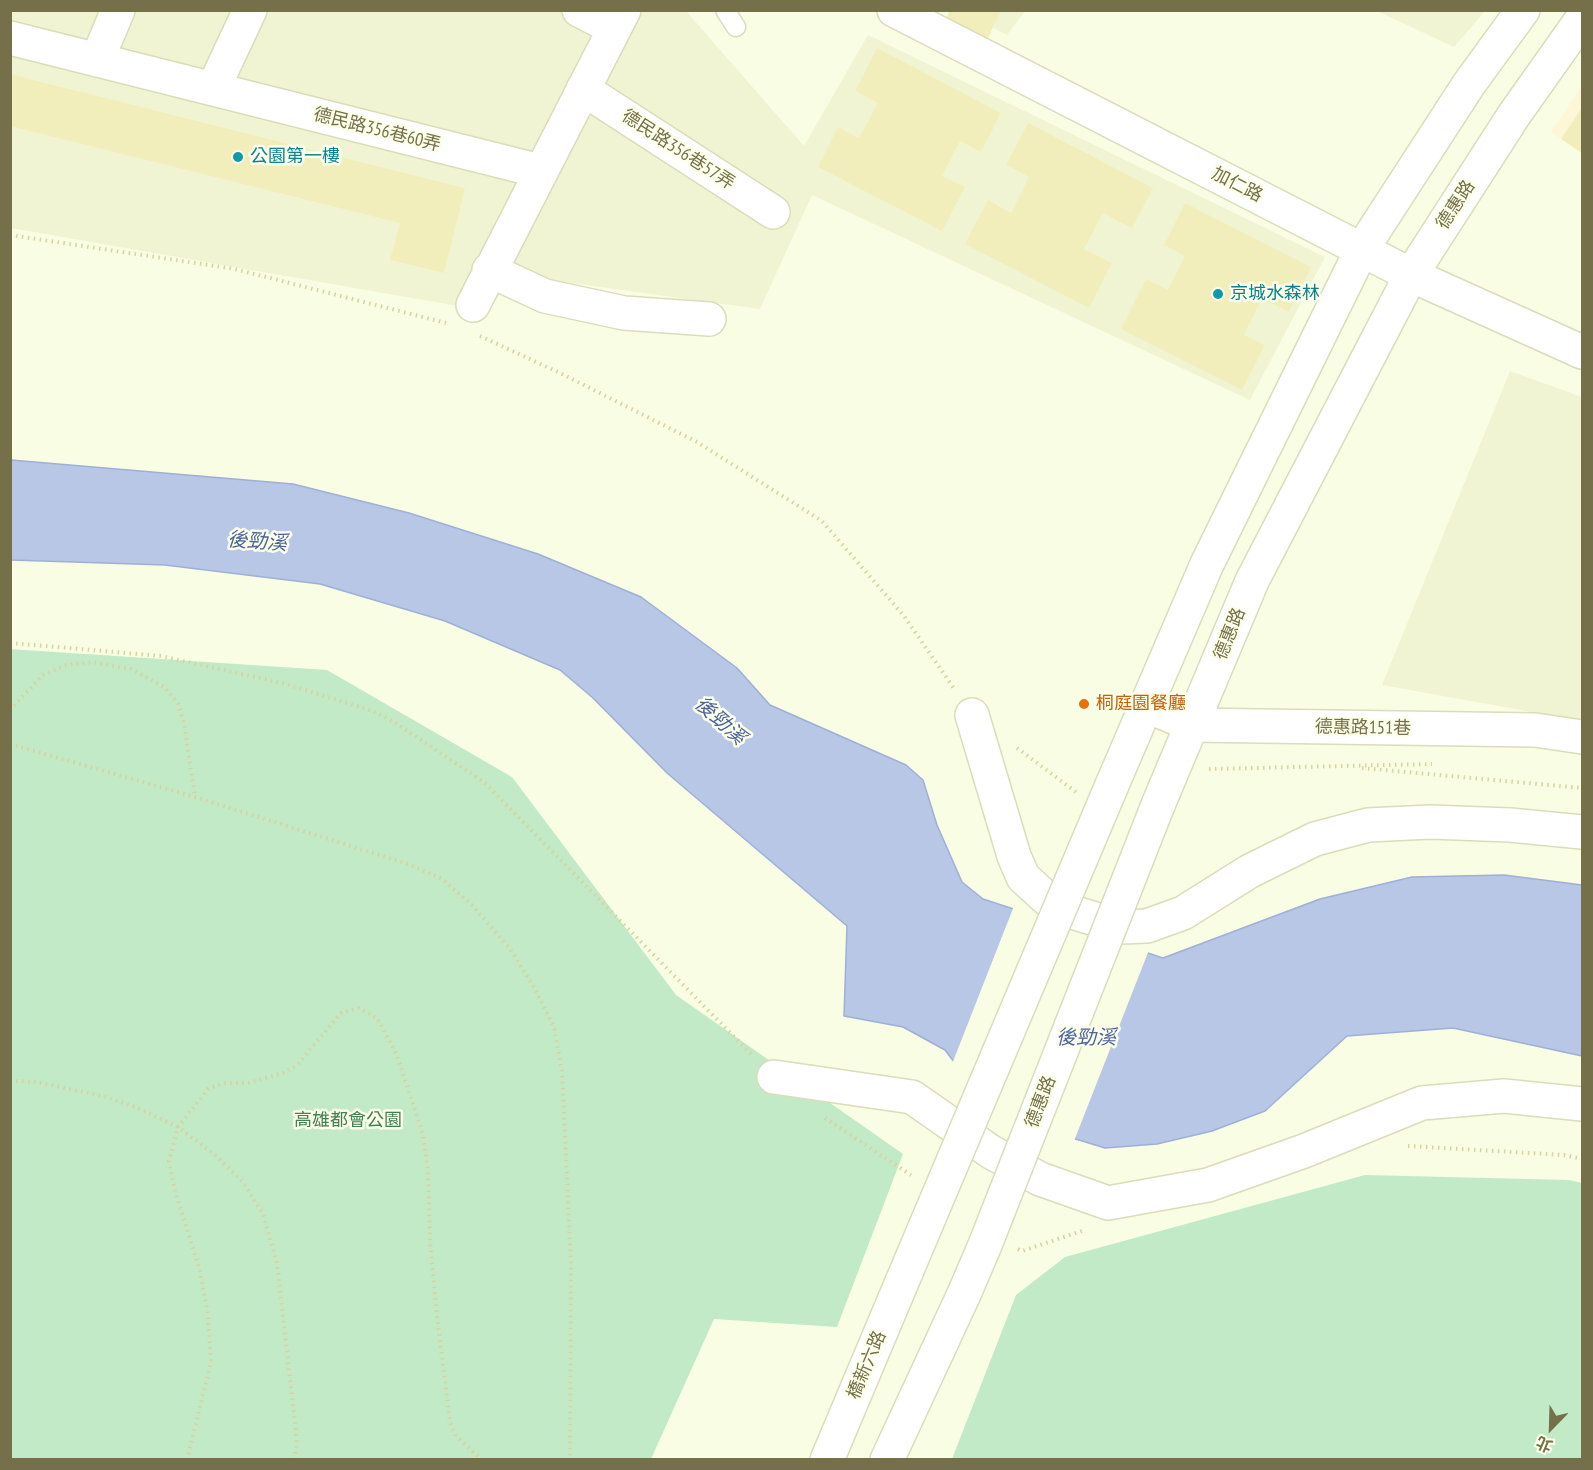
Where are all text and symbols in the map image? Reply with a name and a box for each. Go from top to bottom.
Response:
street label: 德民路356巷60弄 [311,104,443,156]
street label: 德民路356巷57弄 [617,105,739,195]
place label: 公園第一樓 [250,146,340,168]
marker: 公園第一樓 [231,150,245,164]
street label: 加仁路 [1208,163,1266,207]
street label: 德惠路 [1432,176,1480,234]
place label: 京城水森林 [1230,283,1320,305]
marker: 京城水森林 [1211,287,1225,301]
water label: 後勁溪 [226,528,288,556]
street label: 德惠路 [1210,605,1250,663]
water label: 後勁溪 [690,692,750,750]
place label: 桐庭園餐廳 [1096,693,1186,715]
marker: 桐庭園餐廳 [1077,697,1091,711]
street label: 德惠路151巷 [1315,716,1411,740]
water label: 後勁溪 [1056,1026,1116,1050]
street label: 德惠路 [1021,1073,1061,1131]
park label: 高雄都會公園 [294,1110,402,1132]
street label: 橋新六路 [843,1328,891,1402]
north arrow [1521,1398,1581,1458]
text: 北 [1533,1432,1555,1457]

